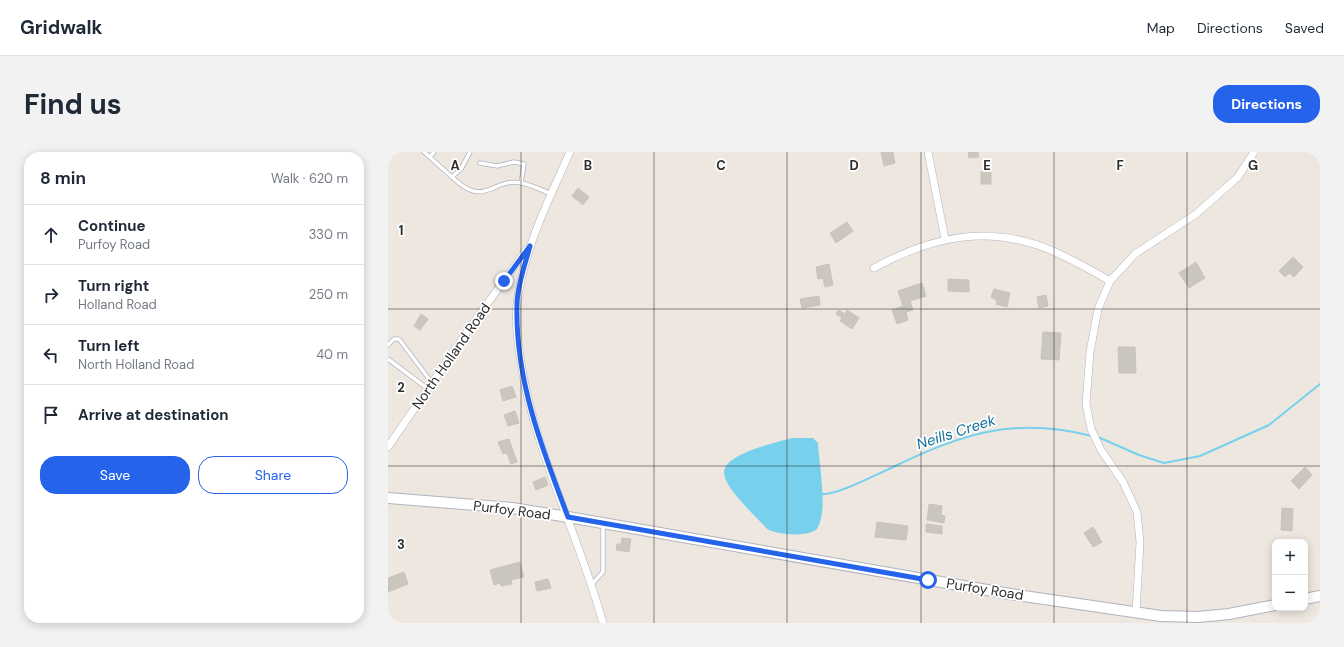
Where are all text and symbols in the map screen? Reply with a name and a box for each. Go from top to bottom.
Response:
text: Gridwalk [20,15,102,40]
text: Map [1147,19,1175,37]
text: Directions [1197,19,1263,37]
text: Saved [1285,19,1324,37]
button: Directions [1213,85,1320,123]
text: Find us [24,86,122,123]
text: A [450,157,460,174]
text: B [584,157,592,174]
text: C [716,157,726,174]
text: D [849,157,859,174]
text: E [983,157,991,174]
text: F [1116,157,1124,174]
text: G [1248,157,1258,174]
text: 8 min [40,167,86,189]
text: Walk · 620 m [271,170,348,187]
text: Continue [78,216,146,236]
text: 1 [399,222,403,239]
icon: ahead [40,224,62,246]
text: 330 m [309,226,348,243]
text: Purfoy Road [78,236,150,253]
route end [495,272,513,290]
text: Turn right [78,276,149,296]
icon: right [40,284,62,306]
text: 250 m [309,286,348,303]
text: Holland Road [78,296,157,313]
street label: North Holland Road [408,300,494,412]
text: Turn left [78,336,139,356]
icon: left [40,344,62,366]
text: 40 m [316,346,348,363]
text: North Holland Road [78,356,194,373]
text: 2 [397,379,405,396]
icon: arrive [40,404,62,426]
text: Arrive at destination [78,405,229,425]
water label: Neills Creek [914,410,998,454]
button: Save [40,456,190,494]
button: Share [198,456,348,494]
street label: Purfoy Road [472,496,552,524]
text: 3 [397,536,405,553]
map controls [1272,539,1308,611]
button: + [1272,539,1308,575]
route start [919,571,937,589]
street label: Purfoy Road [945,574,1025,604]
button: − [1272,575,1308,611]

